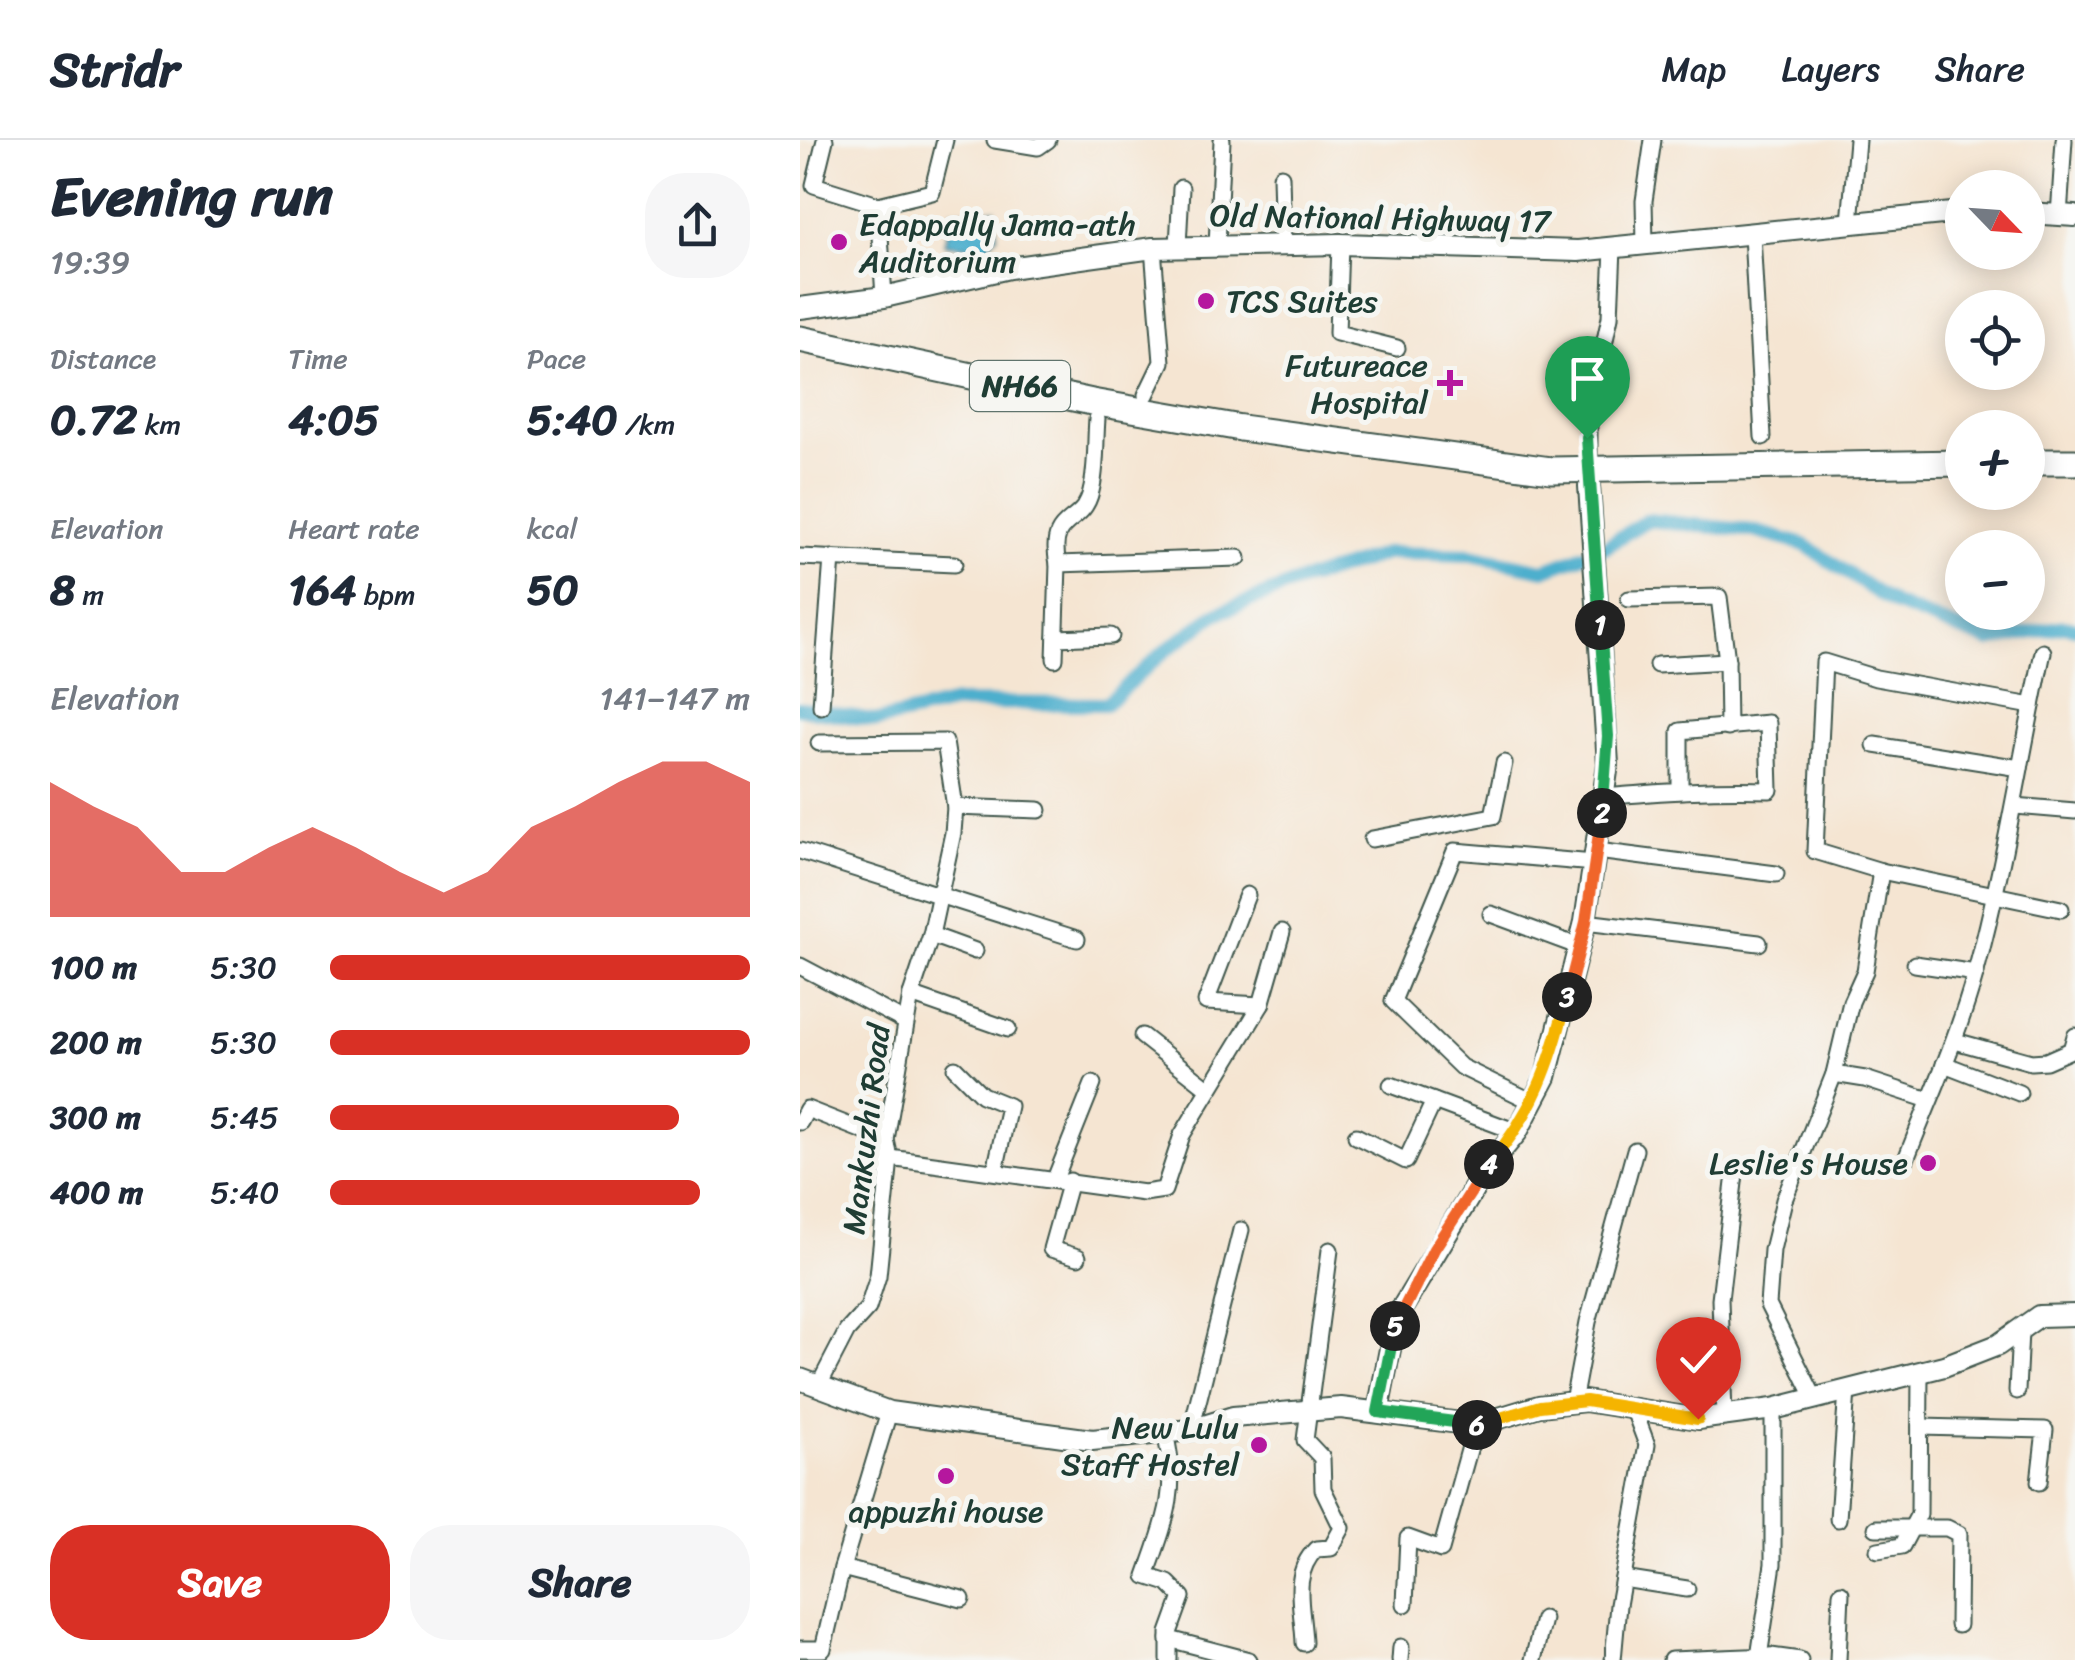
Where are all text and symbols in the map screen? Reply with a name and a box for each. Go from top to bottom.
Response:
text: Stridr [50,27,179,112]
text: Map [1662,38,1726,100]
text: Layers [1781,38,1880,100]
text: Share [1935,38,2025,100]
text: Evening run [50,148,333,245]
north arrow [1945,170,2045,270]
map controls [1945,170,2045,630]
button: share [645,173,750,278]
street label: Old National Highway 17 [1209,187,1553,250]
place label: Edappally Jama-ath Auditorium [858,196,1136,290]
marker: Edappally Jama-ath Auditorium [828,231,850,253]
text: 19:39 [50,234,130,291]
place label: TCS Suites [1226,273,1378,330]
marker: TCS Suites [1195,290,1217,312]
button: locate [1945,290,2045,390]
text: Distance [50,334,156,383]
text: Time [288,334,348,383]
text: Pace [527,334,586,383]
pin [1545,336,1630,439]
place label: Futureace Hospital [1285,337,1429,431]
icon: arrive [1560,351,1615,406]
road number: NH66 [970,361,1070,411]
marker: Futureace Hospital [1437,370,1463,396]
text: 0.72 [50,383,137,457]
text: 4:05 [288,383,379,457]
text: 5:40 [527,383,618,457]
text: km [137,400,181,449]
text: /km [618,400,675,449]
button: + [1945,410,2045,510]
text: Elevation [50,504,163,553]
text: Heart rate [288,504,420,553]
text: kcal [527,504,578,553]
button: − [1945,530,2045,630]
text: 8 [50,553,75,627]
text: 164 [288,553,356,627]
text: 50 [527,553,579,627]
text: m [75,570,104,619]
text: bpm [356,570,415,619]
pin: 1 [1575,600,1625,650]
text: 1 [1594,600,1606,649]
text: Elevation [50,670,180,727]
text: 141–147 m [600,670,750,727]
pin: 2 [1577,788,1627,838]
text: 2 [1594,788,1610,837]
text: 100 m [50,939,137,996]
text: 5:30 [210,939,277,996]
pin: 3 [1542,972,1592,1022]
text: 3 [1559,972,1575,1021]
text: 200 m [50,1014,142,1071]
text: 5:30 [210,1014,277,1071]
street label: Mankuzhi Road [825,1019,908,1237]
text: 300 m [50,1089,141,1146]
text: 5:45 [210,1089,279,1146]
place label: Leslie's House [1709,1135,1908,1192]
pin: 4 [1464,1139,1514,1189]
text: 4 [1480,1139,1498,1188]
marker: Leslie's House [1917,1152,1939,1174]
text: 400 m [50,1164,143,1221]
text: 5:40 [210,1164,279,1221]
pin: 5 [1370,1301,1420,1351]
text: 5 [1386,1301,1404,1350]
pin [1656,1317,1741,1420]
icon: check [1671,1332,1726,1387]
place label: New Lulu Staff Hostel [1061,1399,1240,1493]
pin: 6 [1452,1400,1502,1450]
text: 6 [1469,1400,1485,1449]
marker: New Lulu Staff Hostel [1248,1434,1270,1456]
marker: appuzhi house [935,1465,957,1487]
place label: appuzhi house [849,1483,1043,1540]
button: Save [50,1525,390,1640]
button: Share [410,1525,750,1640]

